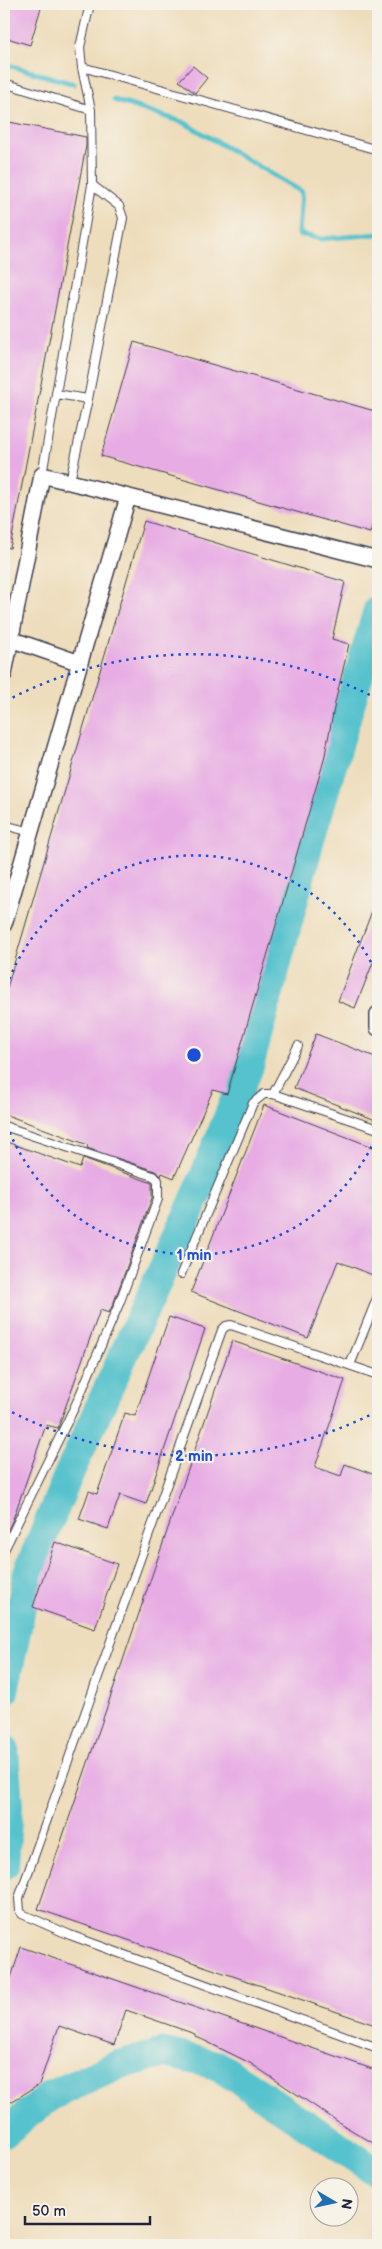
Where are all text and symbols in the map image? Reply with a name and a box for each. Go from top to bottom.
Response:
centre of rings [185,1046,203,1064]
text: 1 min [176,1246,212,1265]
text: 2 min [175,1447,213,1466]
north arrow [310,2176,360,2226]
scale bar [25,2194,150,2226]
text: N [337,2197,356,2210]
text: 50 m [32,2202,66,2221]

